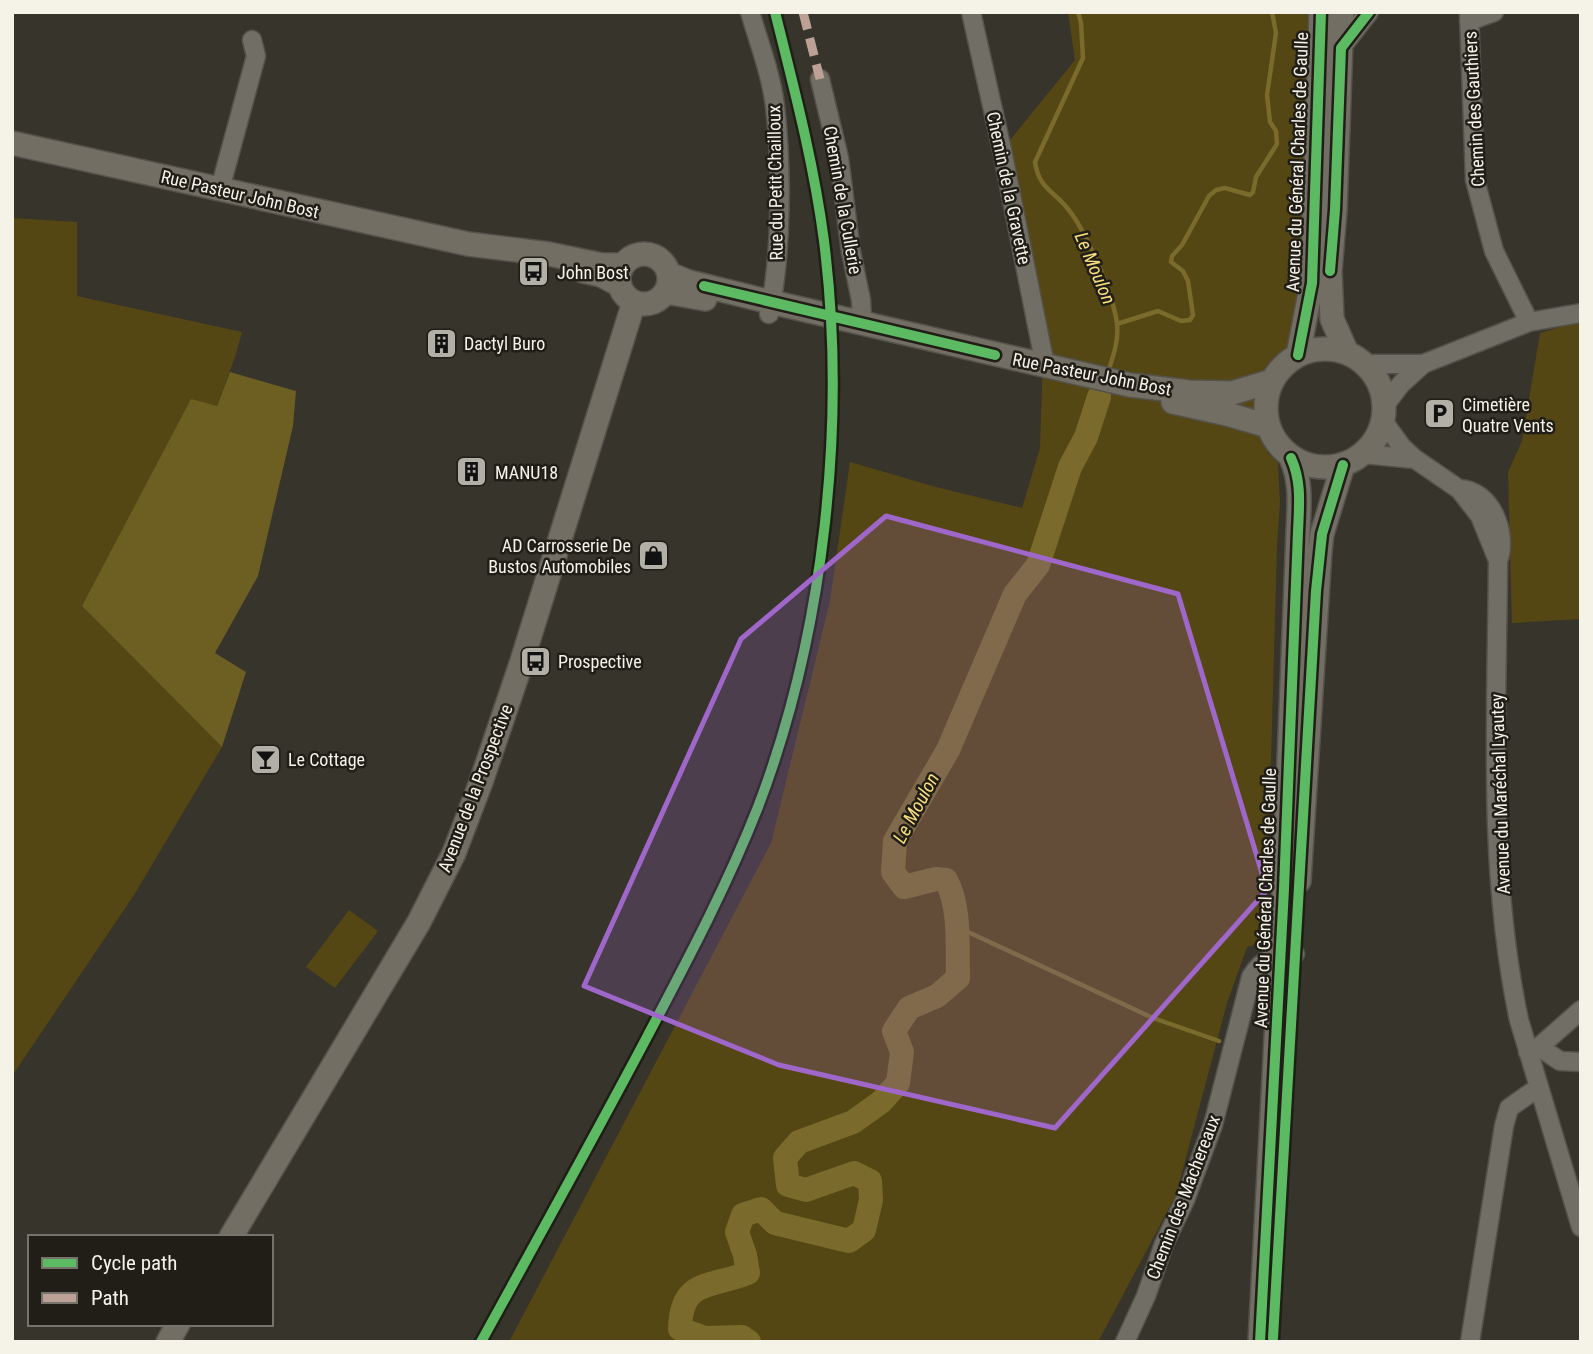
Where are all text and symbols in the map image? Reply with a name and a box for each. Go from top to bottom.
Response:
street label: Chemin des Gauthiers [1459,31,1489,187]
street label: Avenue du Général Charles de Gaulle [1282,32,1312,292]
street label: Rue du Petit Chailloux [763,105,787,261]
street label: Chemin de la Gravette [983,110,1035,266]
street label: Chemin de la Cullerie [820,124,866,276]
street label: Rue Pasteur John Bost [159,166,321,222]
water label: Le Moulon [1070,228,1120,308]
bus stop icon: John Bost [517,255,551,289]
place label: John Bost [557,262,629,283]
building icon: Dactyl Buro [424,326,458,360]
place label: Dactyl Buro [464,333,545,354]
street label: Rue Pasteur John Bost [1011,348,1173,400]
place label: Cimetière Quatre Vents [1462,394,1554,436]
parking icon: Cimetière Quatre Vents [1422,397,1456,431]
building icon: MANU18 [455,455,489,489]
place label: MANU18 [495,462,558,483]
place label: AD Carrosserie De Bustos Automobiles [488,535,631,577]
shop icon: AD Carrosserie De Bustos Automobiles [637,538,671,572]
bus stop icon: Prospective [518,644,552,678]
place label: Prospective [558,651,642,672]
street label: Avenue du Maréchal Lyautey [1486,693,1514,895]
street label: Avenue de la Prospective [433,701,517,875]
bar icon: Le Cottage [248,742,282,776]
place label: Le Cottage [288,749,365,770]
street label: Avenue du Général Charles de Gaulle [1250,768,1280,1028]
water label: Le Moulon [888,769,944,847]
street label: Chemin des Machereaux [1142,1112,1224,1282]
legend [28,1235,273,1326]
text: Cycle path [91,1251,177,1275]
text: Path [91,1286,129,1310]

